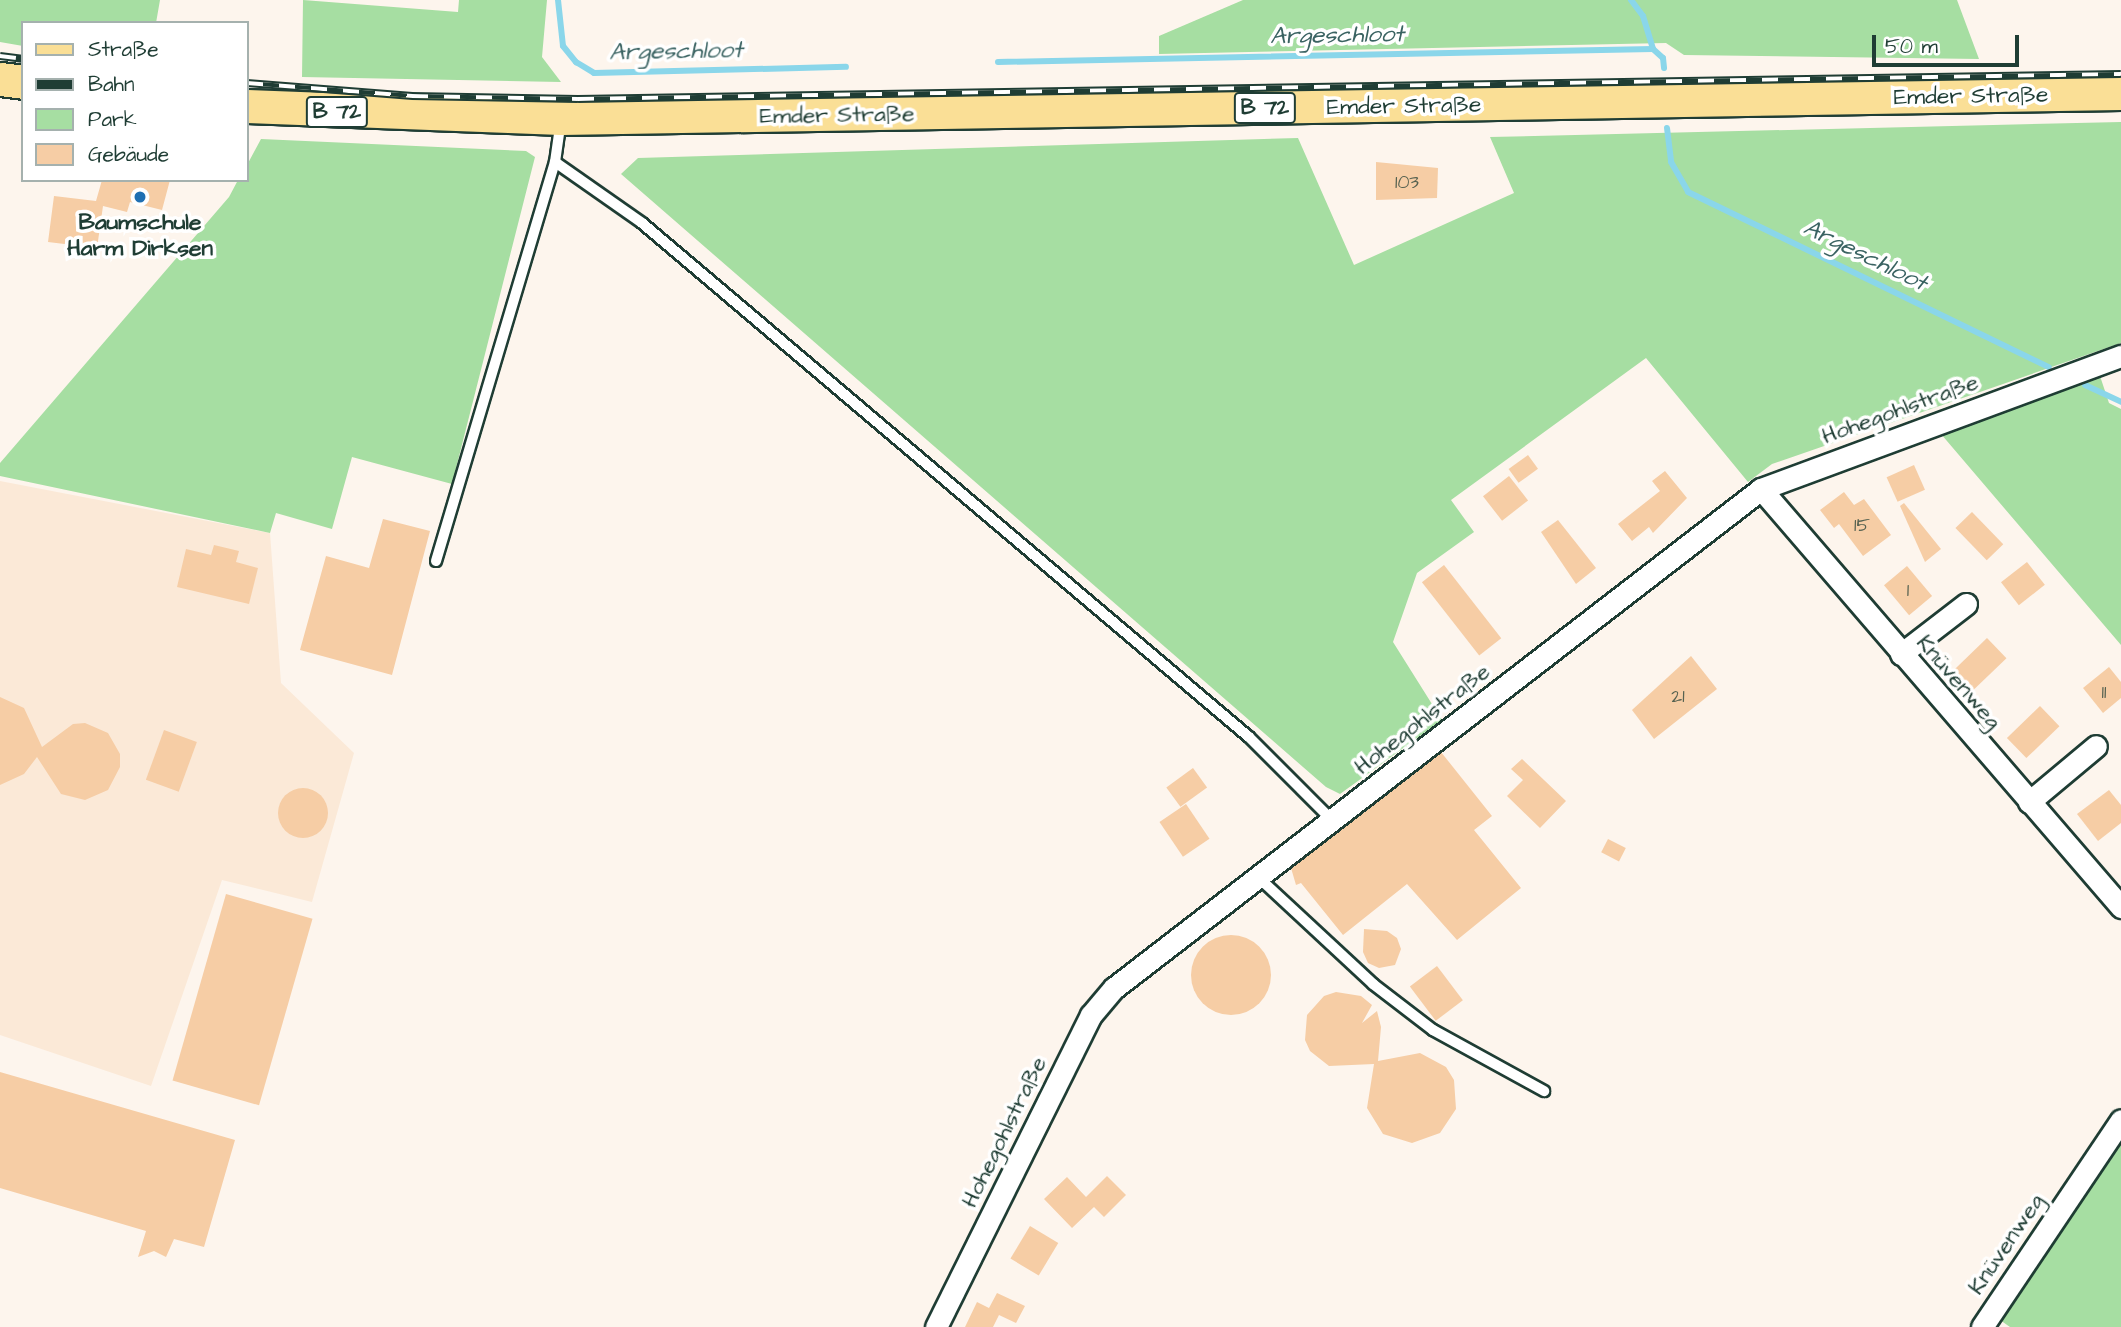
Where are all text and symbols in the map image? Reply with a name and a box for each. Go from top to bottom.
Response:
water label: Argeschloot [1270,20,1404,52]
legend [21,21,248,182]
scale bar [1876,21,2023,65]
text: 50 m [1885,32,1938,61]
text: Straße [88,35,159,64]
water label: Argeschloot [609,36,743,68]
text: Bahn [88,70,135,99]
street label: Emder Straße [1893,81,2049,111]
road number: B 72 [1234,90,1296,126]
street label: Emder Straße [1326,91,1482,121]
road number: B 72 [306,94,368,130]
street label: Emder Straße [759,100,915,130]
text: Park [88,105,137,134]
text: Gebäude [88,140,169,169]
house number: 103 [1395,172,1419,194]
marker: Baumschule Harm Dirksen [132,189,148,205]
place label: Baumschule Harm Dirksen [67,208,213,262]
water label: Argeschloot [1799,214,1931,298]
street label: Hohegohlstraße [1818,368,1982,450]
house number: 15 [1854,515,1870,537]
house number: 1 [1907,580,1909,602]
street label: Knüvenweg [1911,629,2007,735]
street label: Hohegohlstraße [1349,657,1495,781]
house number: 11 [2102,682,2106,704]
house number: 21 [1671,686,1685,708]
street label: Hohegohlstraße [956,1052,1052,1212]
street label: Knüvenweg [1962,1188,2050,1300]

